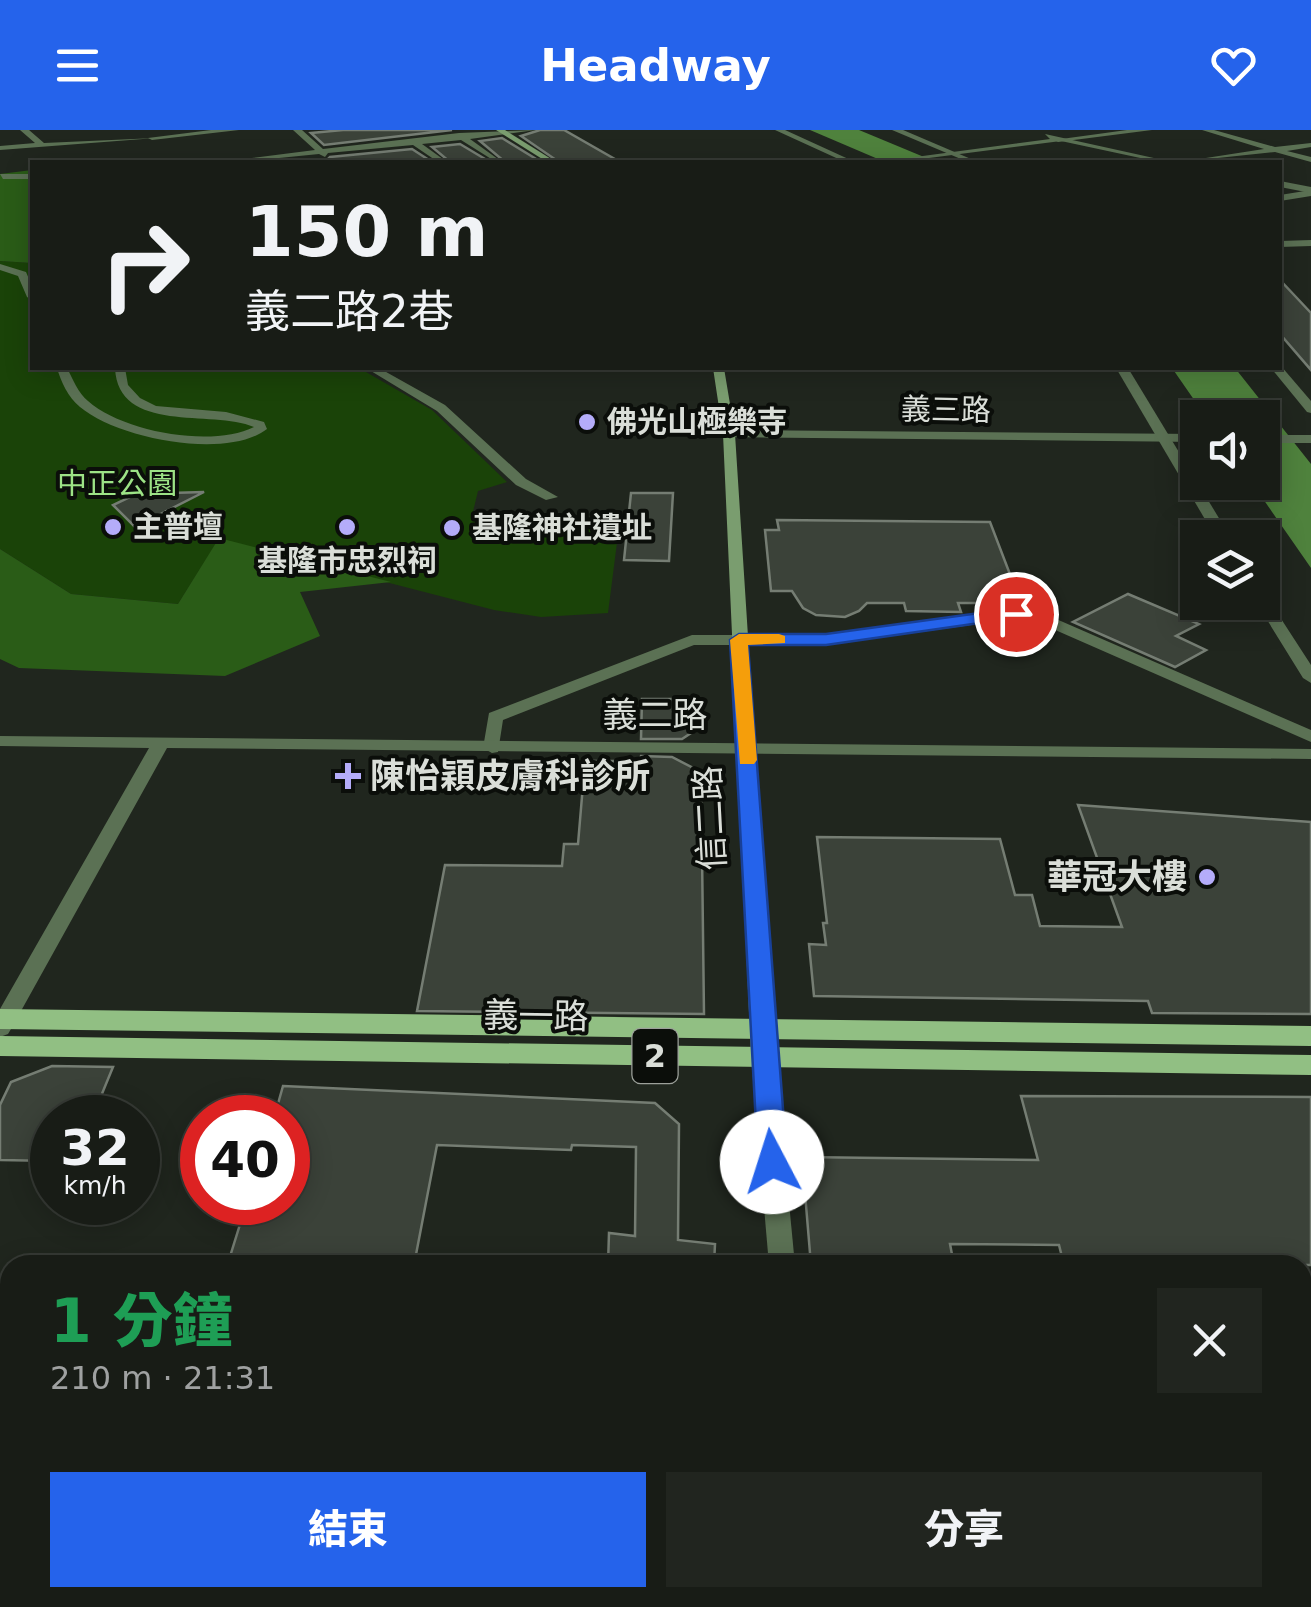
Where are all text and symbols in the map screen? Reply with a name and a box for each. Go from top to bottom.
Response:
icon: menu [50,38,105,93]
icon: heart [1206,38,1261,93]
text: Headway [540,39,771,92]
text: 150 m [245,191,488,273]
icon: right [80,200,210,330]
text: 義二路2巷 [245,285,454,338]
street label: 義三路 [901,391,991,428]
map controls [1180,400,1280,620]
button: sound [1180,400,1280,500]
place label: 佛光山極樂寺 [607,404,787,439]
marker: 佛光山極樂寺 [576,411,598,433]
park label: 中正公園 [57,466,177,501]
place label: 主普壇 [133,509,223,544]
place label: 基隆神社遺址 [472,510,652,545]
marker: 主普壇 [102,516,124,538]
marker: 基隆市忠烈祠 [336,516,358,538]
marker: 基隆神社遺址 [441,517,463,539]
button: layers [1180,520,1280,620]
place label: 基隆市忠烈祠 [257,543,437,578]
pin [974,572,1059,657]
icon: arrive [989,587,1044,642]
street label: 義二路 [602,695,708,735]
place label: 陳怡穎皮膚科診所 [370,756,650,796]
marker: 陳怡穎皮膚科診所 [335,763,361,789]
street label: 信二路 [687,765,733,871]
place label: 華冠大樓 [1047,857,1187,897]
marker: 華冠大樓 [1196,866,1218,888]
street label: 義一路 [483,995,589,1037]
road number: 2 [632,1029,678,1083]
speed limit sign: 40 [180,1095,310,1225]
position arrow [720,1110,824,1214]
text: 32 [60,1119,130,1177]
text: km/h [63,1171,127,1200]
text: 1 分鐘 [50,1286,233,1356]
button: close [1157,1288,1262,1393]
text: 210 m · 21:31 [50,1359,275,1397]
button: 結束 [50,1472,646,1587]
button: 分享 [666,1472,1262,1587]

